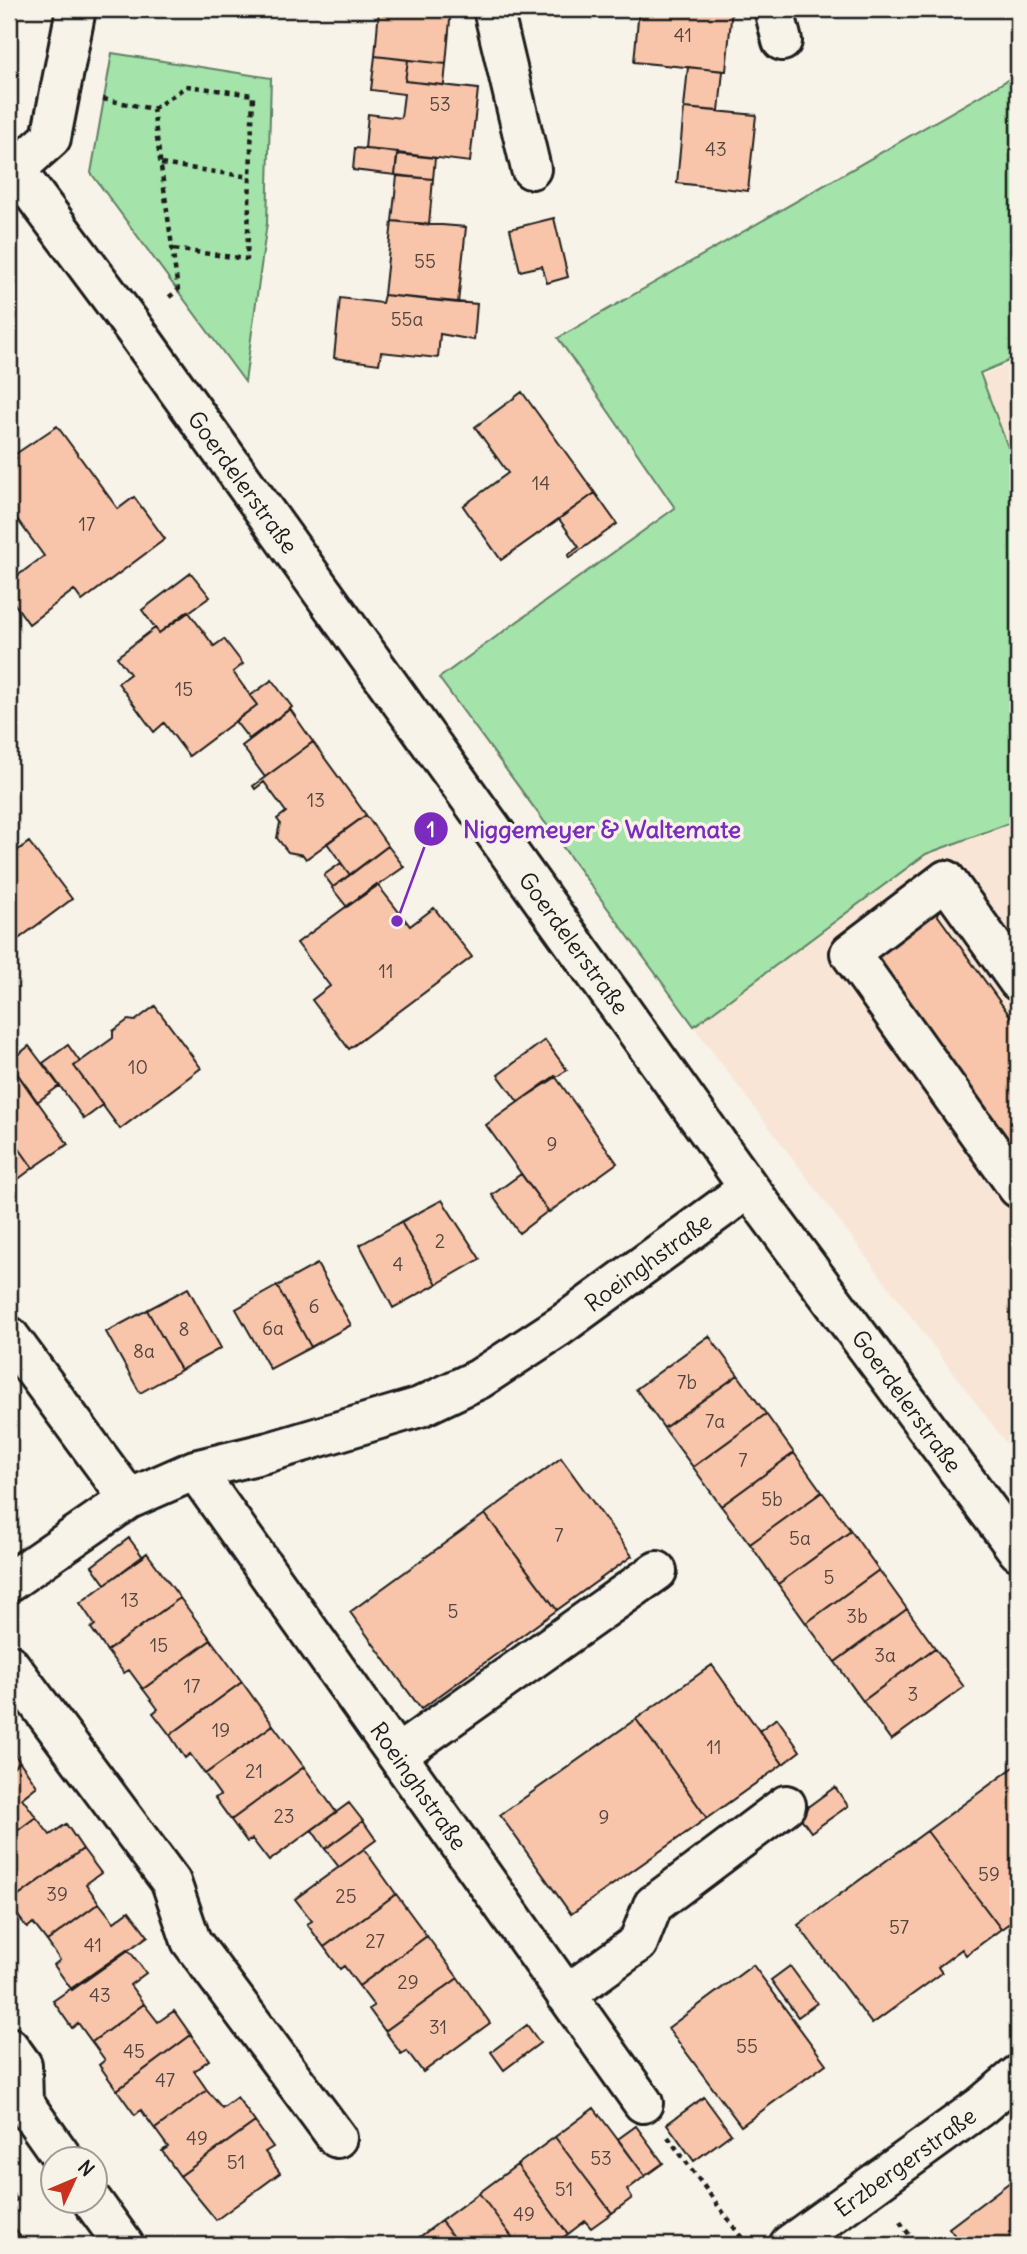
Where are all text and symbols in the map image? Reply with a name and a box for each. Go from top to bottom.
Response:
house number: 41 [674,23,692,47]
house number: 53 [429,92,451,116]
house number: 43 [705,137,727,161]
house number: 55 [414,249,436,273]
house number: 55a [391,307,423,331]
street label: Goerdelerstraße [182,405,304,559]
house number: 14 [532,471,550,495]
house number: 17 [79,512,95,536]
house number: 15 [175,677,193,701]
house number: 13 [307,788,325,812]
callout: Niggemeyer & Waltemate [414,807,755,852]
text: Niggemeyer & Waltemate [463,814,741,844]
text: 1 [427,816,435,843]
street label: Goerdelerstraße [513,866,635,1020]
house number: 11 [378,959,394,983]
house number: 10 [128,1055,148,1079]
house number: 9 [547,1132,557,1156]
street label: Roeinghstraße [579,1206,717,1318]
house number: 2 [435,1229,445,1253]
house number: 4 [393,1252,404,1276]
house number: 6 [309,1294,319,1318]
house number: 6a [262,1316,284,1340]
house number: 8 [179,1317,189,1341]
street label: Goerdelerstraße [846,1324,968,1478]
house number: 8a [133,1339,155,1363]
house number: 7b [677,1370,697,1394]
house number: 7a [705,1409,725,1433]
house number: 7 [738,1448,748,1472]
house number: 5b [761,1487,783,1511]
house number: 7 [554,1523,564,1547]
house number: 5a [789,1526,811,1550]
house number: 5 [824,1565,834,1589]
house number: 13 [121,1588,139,1612]
house number: 5 [448,1599,458,1623]
house number: 3b [846,1604,868,1628]
house number: 15 [150,1633,168,1657]
house number: 3a [874,1643,896,1667]
house number: 17 [184,1674,200,1698]
house number: 3 [908,1682,918,1706]
street label: Roeinghstraße [364,1716,474,1856]
house number: 19 [212,1718,230,1742]
house number: 11 [706,1735,722,1759]
house number: 21 [245,1759,263,1783]
house number: 23 [273,1804,295,1828]
house number: 9 [599,1805,609,1829]
house number: 59 [978,1862,1000,1886]
house number: 39 [46,1882,68,1906]
house number: 25 [335,1884,357,1908]
house number: 57 [889,1915,909,1939]
house number: 27 [365,1929,385,1953]
house number: 41 [84,1933,102,1957]
house number: 29 [397,1970,419,1994]
house number: 43 [89,1983,111,2007]
house number: 31 [429,2015,447,2039]
house number: 55 [736,2034,758,2058]
house number: 45 [123,2039,145,2063]
house number: 47 [155,2068,175,2092]
street label: Erzbergerstraße [829,2101,981,2223]
house number: 49 [186,2126,208,2150]
north arrow [38,2146,108,2216]
house number: 53 [590,2146,612,2170]
house number: 51 [227,2150,245,2174]
text: N [73,2155,99,2181]
house number: 51 [555,2177,573,2201]
house number: 49 [513,2202,535,2226]

